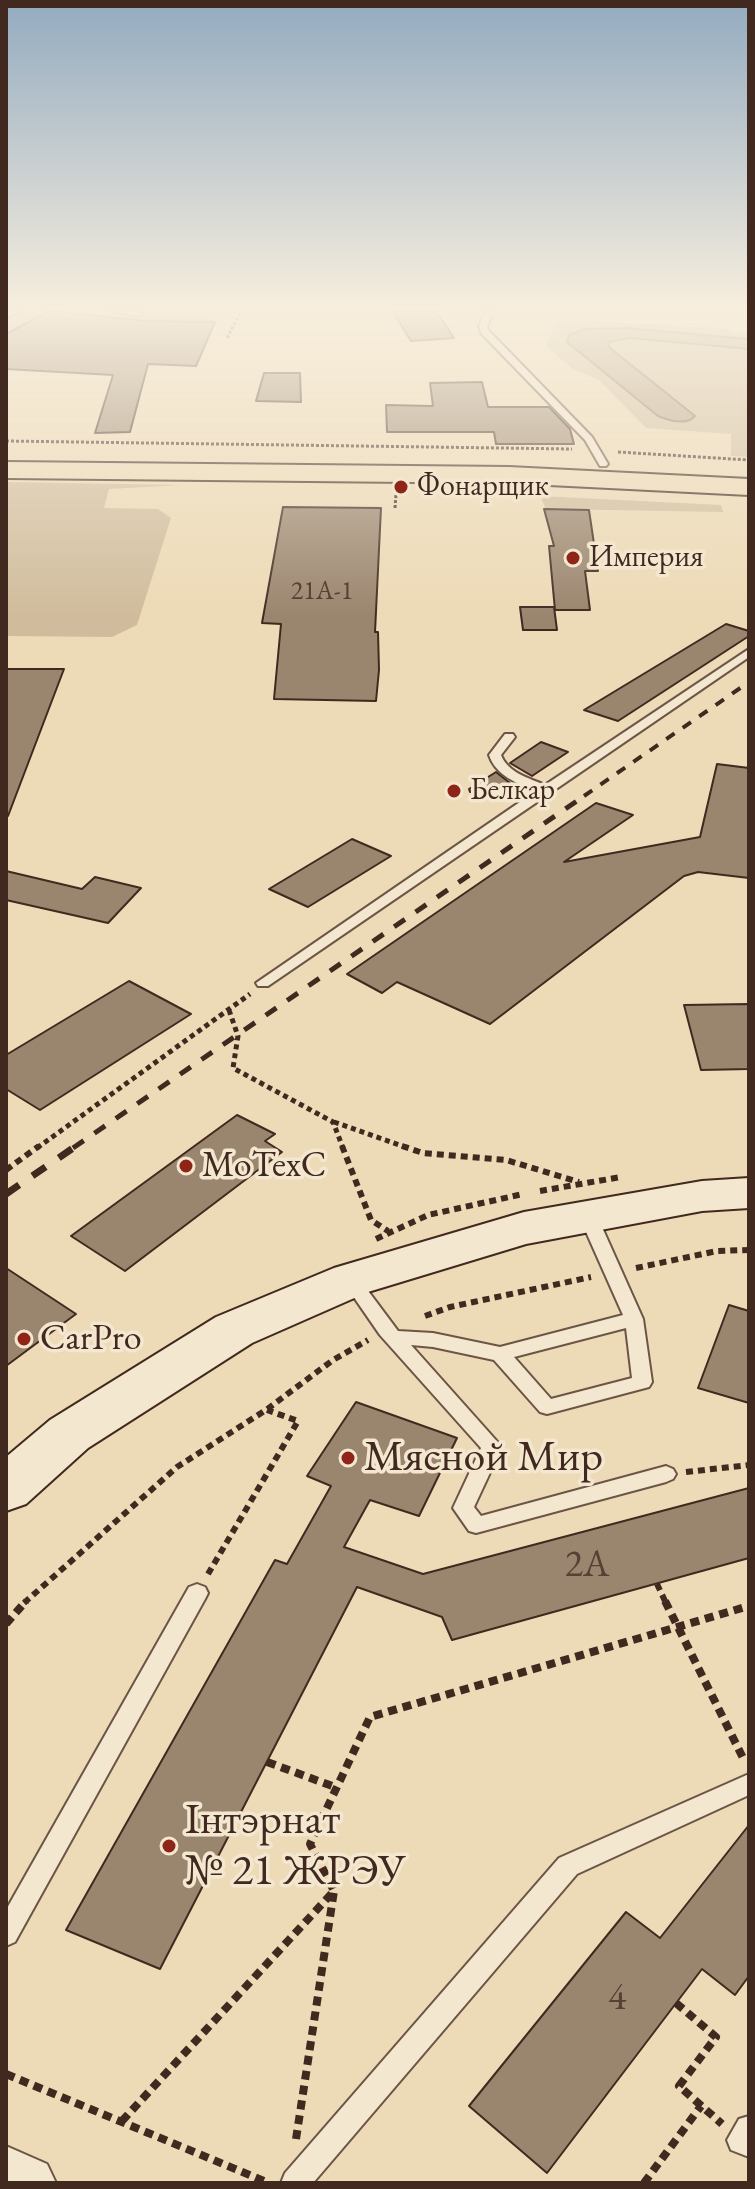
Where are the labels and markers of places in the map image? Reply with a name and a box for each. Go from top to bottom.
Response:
place label: Фонарщик [417,469,549,505]
marker: Фонарщик [392,478,410,496]
place label: Империя [589,540,703,576]
marker: Империя [564,549,582,567]
place label: Белкар [470,773,555,809]
marker: Белкар [445,782,463,800]
place label: MoTexC [202,1144,326,1188]
marker: MoTexC [177,1157,195,1175]
place label: CarPro [40,1317,142,1361]
marker: CarPro [15,1330,33,1348]
place label: Мясной Мир [364,1432,603,1484]
marker: Мясной Мир [339,1449,357,1467]
place label: Інтэрнат № 21 ЖРЭУ [185,1795,406,1898]
marker: Інтэрнат № 21 ЖРЭУ [160,1837,178,1855]

